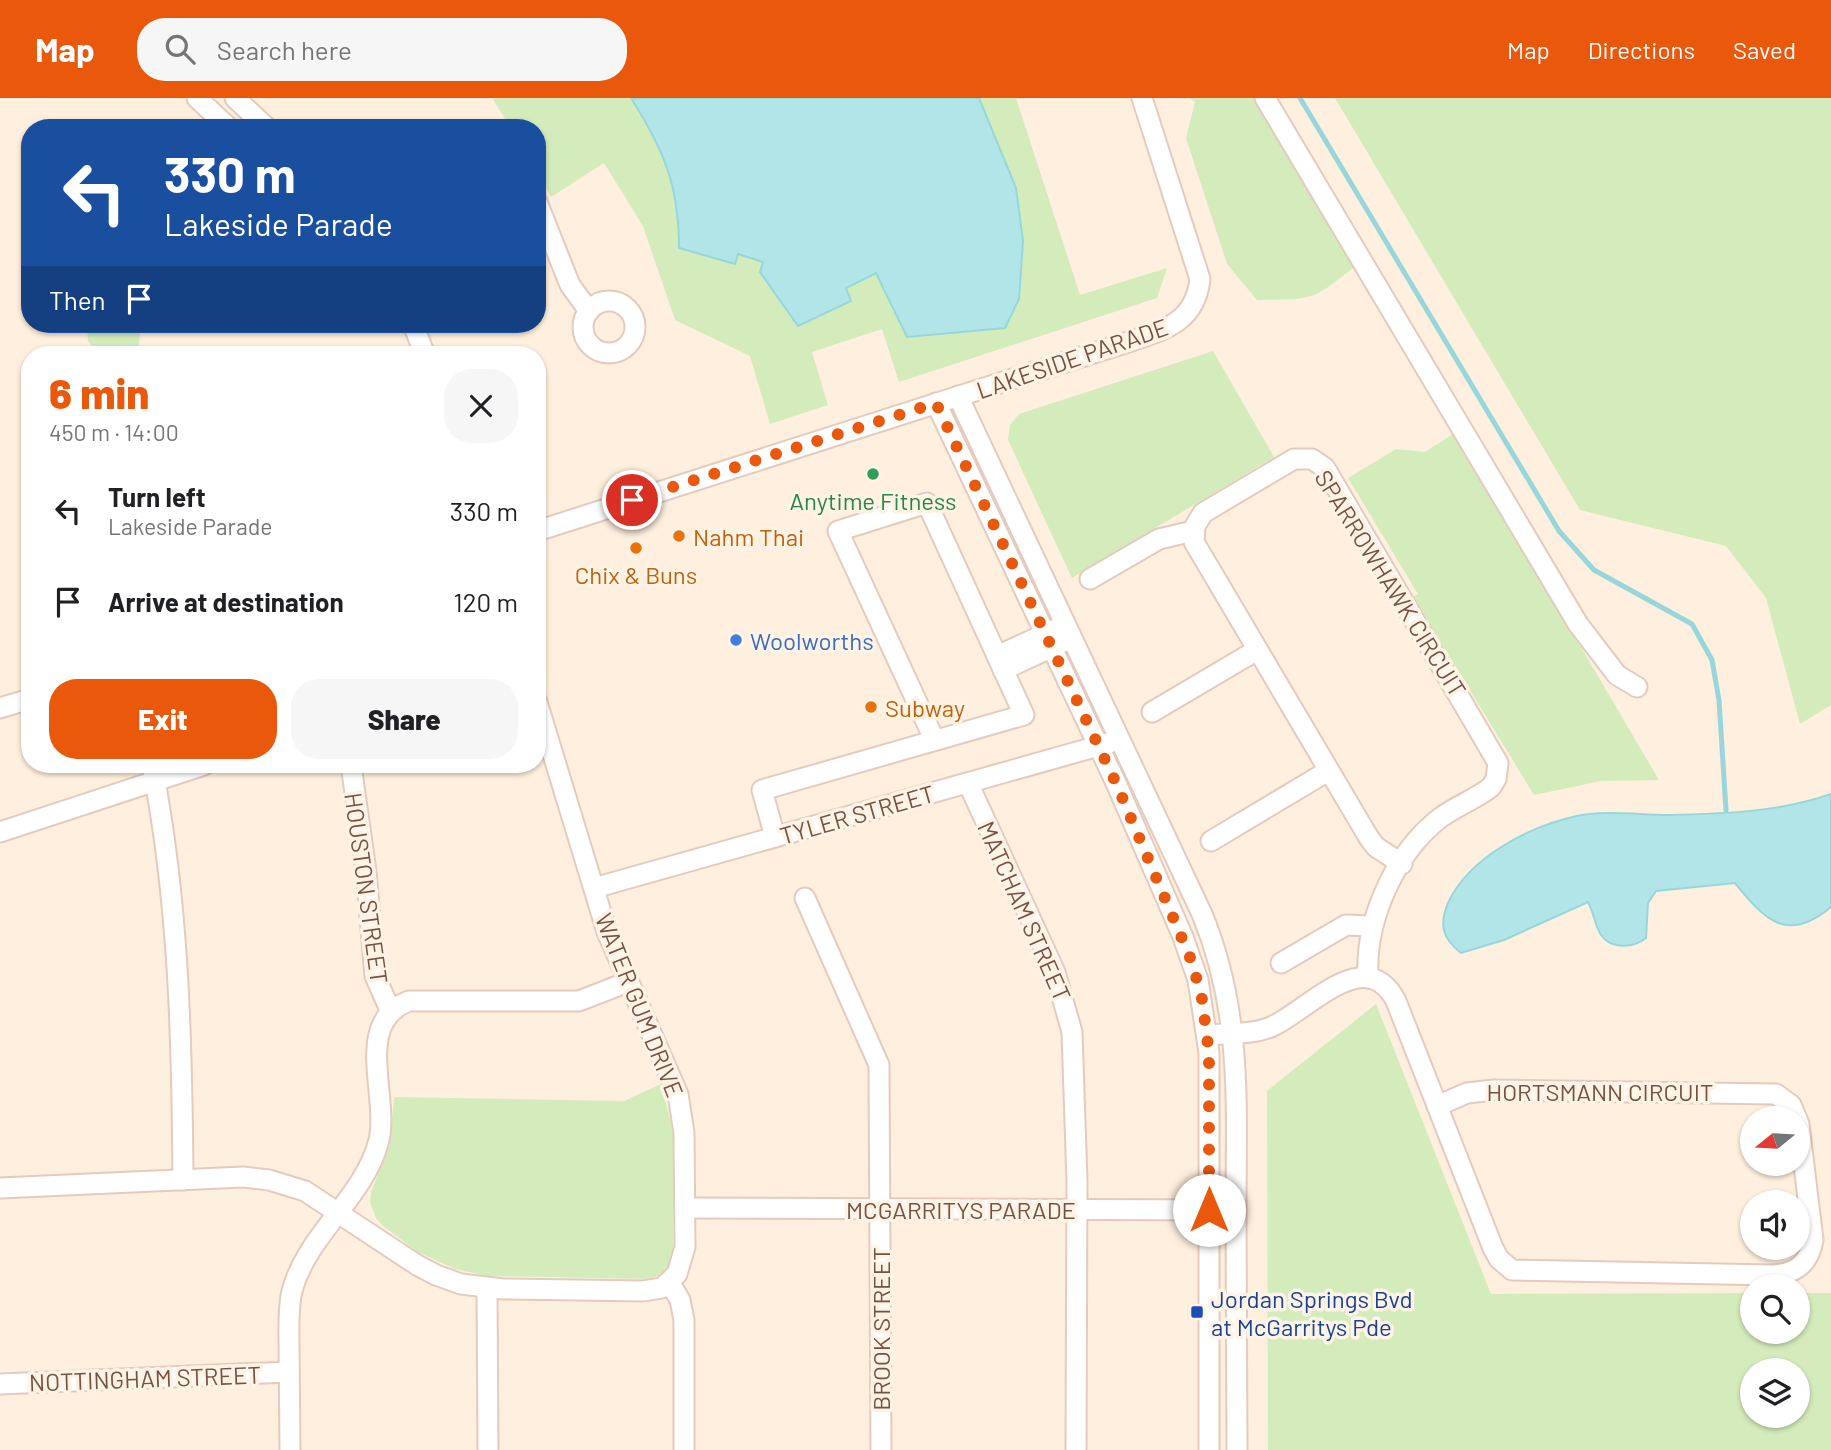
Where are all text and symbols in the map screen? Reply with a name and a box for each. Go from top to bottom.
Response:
search box [137,18,627,81]
text: Map [35,29,95,69]
icon: search [161,30,199,68]
text: Search here [217,34,352,65]
text: Map [1507,35,1550,64]
text: Directions [1588,35,1695,64]
text: Saved [1733,35,1796,64]
text: 330 m [164,144,296,203]
icon: left [49,147,140,238]
text: Lakeside Parade [164,204,393,242]
icon: arrive [120,280,158,318]
text: Then [49,284,106,315]
street label: LAKESIDE PARADE [972,312,1172,404]
text: 6 min [49,367,149,417]
button: close [444,369,518,443]
text: 450 m · 14:00 [49,418,179,446]
street label: SPARROWHAWK CIRCUIT [1309,464,1473,702]
marker: Anytime Fitness [865,466,881,482]
pin [602,470,662,530]
text: Turn left [108,481,206,512]
icon: arrive [613,481,651,519]
place label: Anytime Fitness [789,486,957,515]
icon: left [49,492,87,530]
text: 330 m [450,495,518,526]
text: Lakeside Parade [108,512,273,540]
place label: Nahm Thai [693,522,804,551]
marker: Nahm Thai [671,528,687,544]
marker: Chix & Buns [628,540,644,556]
place label: Chix & Buns [575,560,697,589]
icon: arrive [49,583,87,621]
text: Arrive at destination [108,586,344,617]
text: 120 m [454,586,518,617]
place label: Woolworths [750,626,874,655]
marker: Woolworths [728,632,744,648]
button: Exit [49,679,277,759]
button: Share [291,679,518,759]
place label: Subway [885,693,965,722]
marker: Subway [863,699,879,715]
street label: TYLER STREET [776,778,938,850]
street label: HOUSTON STREET [339,791,395,985]
street label: MATCHAM STREET [972,816,1078,1006]
street label: WATER GUM DRIVE [590,909,690,1101]
street label: HORTSMANN CIRCUIT [1486,1077,1714,1106]
north arrow [1740,1106,1810,1176]
map controls [1740,1106,1810,1428]
position arrow [1172,1173,1246,1247]
button: sound [1740,1190,1810,1260]
street label: MCGARRITYS PARADE [846,1195,1076,1224]
street label: BROOK STREET [866,1247,895,1411]
button: search [1740,1274,1810,1344]
place label: Jordan Springs Bvd at McGarritys Pde [1211,1284,1413,1341]
marker: Jordan Springs Bvd at McGarritys Pde [1189,1304,1205,1320]
button: layers [1740,1358,1810,1428]
street label: NOTTINGHAM STREET [28,1359,262,1397]

